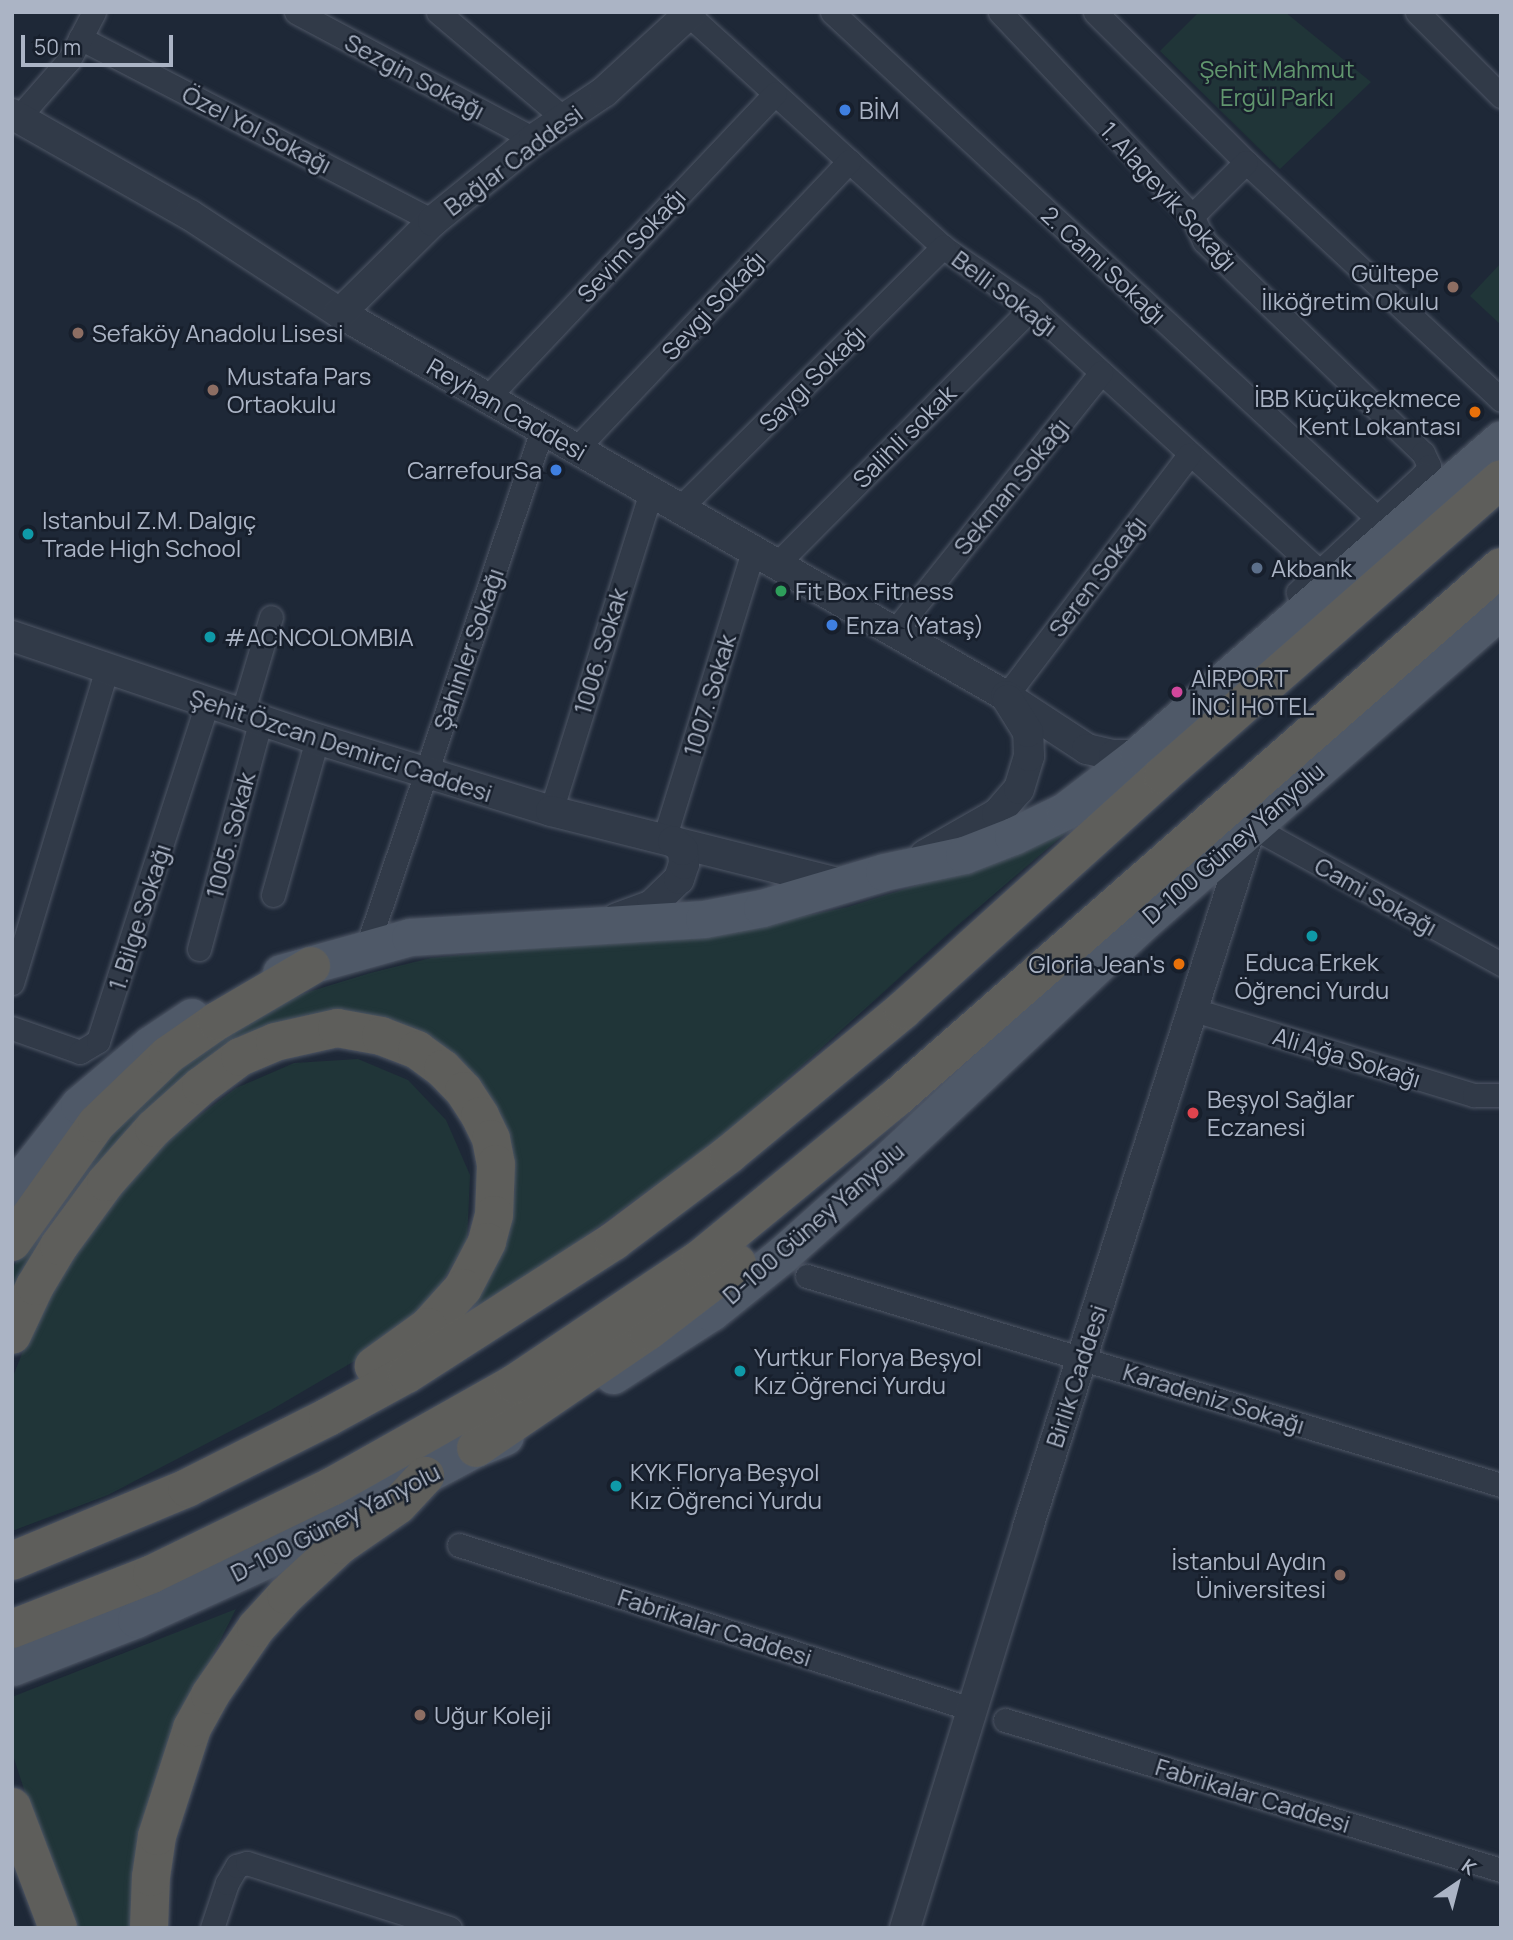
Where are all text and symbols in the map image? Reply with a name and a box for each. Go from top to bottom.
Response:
scale bar [24,21,177,65]
street label: Sezgin Sokağı [340,27,490,125]
text: 50 m [34,33,81,61]
park label: Şehit Mahmut Ergül Parkı [1199,55,1355,111]
street label: Özel Yol Sokağı [178,79,336,179]
place label: BİM [859,96,899,124]
street label: Bağlar Caddesi [438,99,588,221]
marker: BİM [837,102,853,118]
street label: 1. Alageyik Sokağı [1095,116,1243,276]
street label: Sevim Sokağı [571,182,691,308]
street label: 2. Cami Sokağı [1036,200,1172,330]
street label: Sevgi Sokağı [655,244,771,366]
street label: Belli Sokağı [947,244,1063,342]
place label: Gültepe İlköğretim Okulu [1262,259,1439,315]
marker: Gültepe İlköğretim Okulu [1445,279,1461,295]
place label: Sefaköy Anadolu Lisesi [92,319,344,347]
street label: Saygı Sokağı [753,319,871,437]
marker: Sefaköy Anadolu Lisesi [70,325,86,341]
street label: Reyhan Caddesi [422,352,592,466]
place label: Mustafa Pars Ortaokulu [227,362,371,418]
street label: Salihli sokak [847,379,961,493]
marker: Mustafa Pars Ortaokulu [205,382,221,398]
place label: İBB Küçükçekmece Kent Lokantası [1254,384,1461,440]
marker: İBB Küçükçekmece Kent Lokantası [1467,404,1483,420]
street label: Sekman Sokağı [947,412,1075,560]
place label: CarrefourSa [407,456,542,484]
marker: CarrefourSa [548,462,564,478]
place label: Istanbul Z.M. Dalgıç Trade High School [42,506,256,562]
street label: Seren Sokağı [1042,510,1152,642]
marker: Istanbul Z.M. Dalgıç Trade High School [20,526,36,542]
place label: Akbank [1271,554,1352,582]
marker: Akbank [1249,560,1265,576]
street label: Şahinler Sokağı [427,564,509,734]
place label: Fit Box Fitness [795,577,954,605]
marker: Fit Box Fitness [773,583,789,599]
street label: 1006. Sokak [567,584,633,718]
place label: Enza (Yataş) [846,611,984,639]
marker: Enza (Yataş) [824,617,840,633]
place label: #ACNCOLOMBIA [224,623,414,651]
marker: #ACNCOLOMBIA [202,629,218,645]
street label: 1007. Sokak [677,630,741,760]
place label: AİRPORT İNCİ HOTEL [1191,664,1314,720]
street label: Şehit Özcan Demirci Caddesi [186,682,496,808]
marker: AİRPORT İNCİ HOTEL [1169,684,1185,700]
street label: D-100 Güney Yanyolu [1136,756,1330,930]
street label: 1005. Sokak [199,769,261,901]
street label: 1. Bilge Sokağı [102,840,176,994]
street label: Cami Sokağı [1310,851,1442,941]
marker: Educa Erkek Öğrenci Yurdu [1304,928,1320,944]
place label: Educa Erkek Öğrenci Yurdu [1235,948,1389,1004]
place label: Gloria Jean's [1029,950,1165,978]
marker: Gloria Jean's [1171,956,1187,972]
street label: Ali Ağa Sokağı [1270,1021,1424,1093]
place label: Beşyol Sağlar Eczanesi [1207,1085,1355,1141]
marker: Beşyol Sağlar Eczanesi [1185,1105,1201,1121]
street label: D-100 Güney Yanyolu [716,1136,910,1310]
street label: Birlik Caddesi [1039,1301,1113,1451]
place label: Yurtkur Florya Beşyol Kız Öğrenci Yurdu [754,1343,982,1399]
street label: Karadeniz Sokağı [1120,1357,1308,1439]
marker: Yurtkur Florya Beşyol Kız Öğrenci Yurdu [732,1363,748,1379]
street label: D-100 Güney Yanyolu [226,1457,444,1587]
place label: KYK Florya Beşyol Kız Öğrenci Yurdu [630,1458,822,1514]
marker: KYK Florya Beşyol Kız Öğrenci Yurdu [608,1478,624,1494]
place label: İstanbul Aydın Üniversitesi [1171,1547,1326,1603]
marker: İstanbul Aydın Üniversitesi [1332,1567,1348,1583]
street label: Fabrikalar Caddesi [614,1582,816,1672]
place label: Uğur Koleji [434,1701,551,1729]
marker: Uğur Koleji [412,1707,428,1723]
street label: Fabrikalar Caddesi [1152,1752,1354,1838]
north arrow [1422,1849,1492,1919]
text: K [1457,1853,1482,1881]

